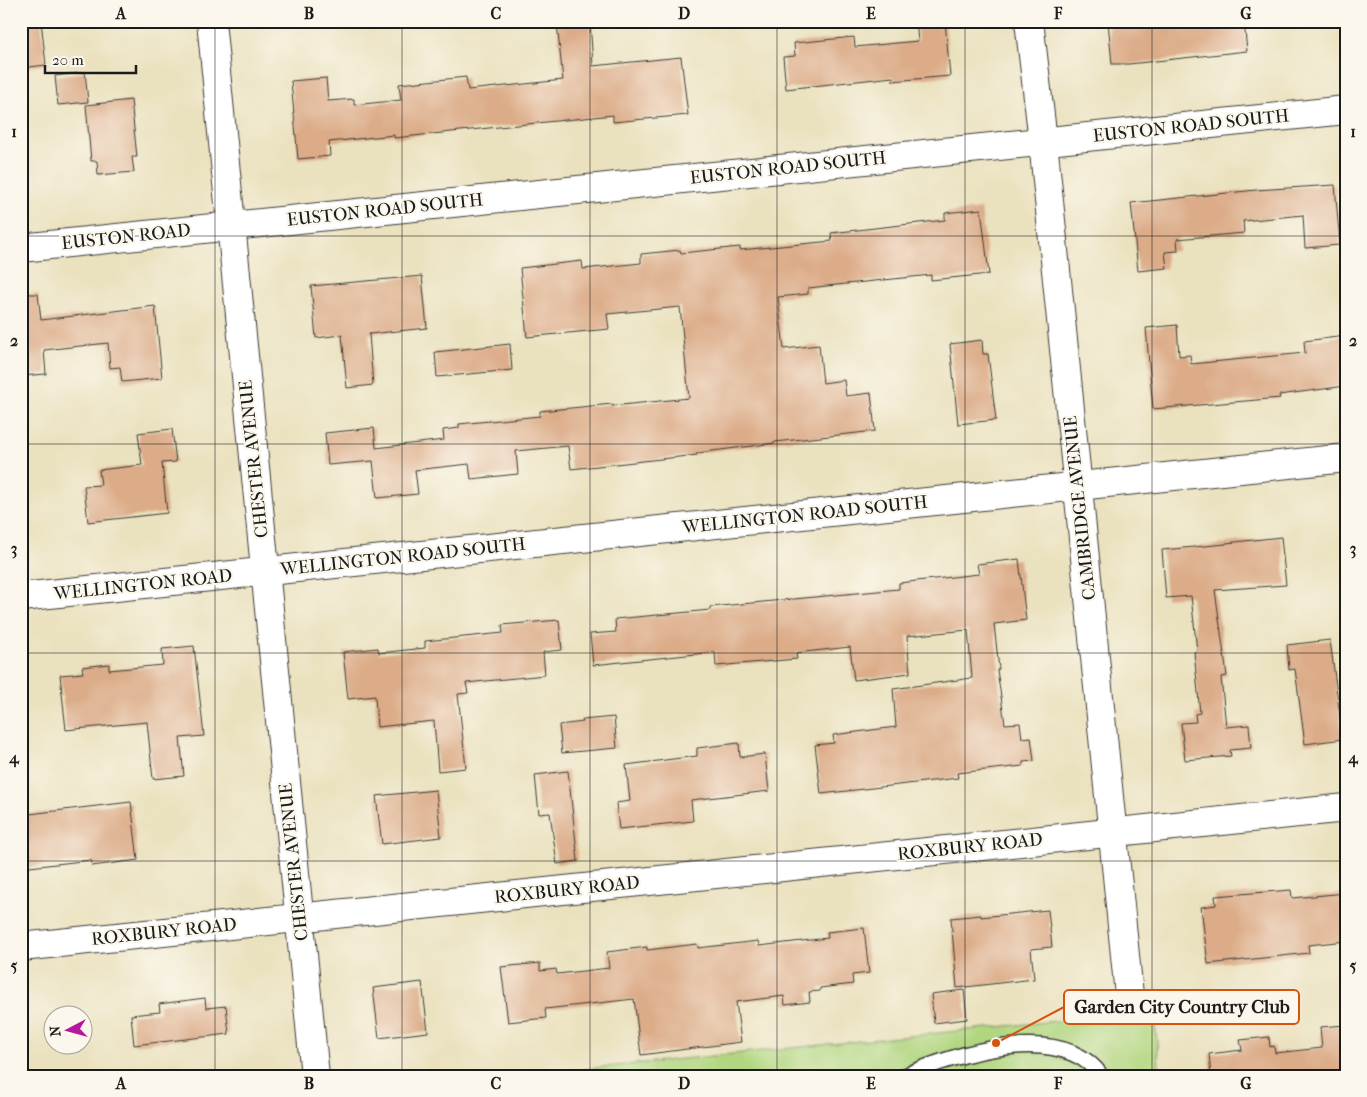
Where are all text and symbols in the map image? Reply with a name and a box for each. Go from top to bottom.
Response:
text: A [115,4,127,23]
text: B [304,4,314,23]
text: C [491,4,502,23]
text: D [678,4,690,23]
text: E [866,4,876,23]
text: F [1053,4,1063,23]
text: G [1240,4,1252,23]
scale bar [45,42,136,74]
text: 20 m [52,51,84,69]
street label: EUSTON ROAD SOUTH [1092,105,1290,147]
text: 1 [11,122,17,141]
text: 1 [1350,122,1356,141]
street label: EUSTON ROAD SOUTH [689,147,887,189]
street label: EUSTON ROAD SOUTH [286,189,484,231]
street label: EUSTON ROAD [60,220,192,254]
text: 2 [10,331,18,350]
text: 2 [1349,331,1357,350]
street label: CHESTER AVENUE [235,379,273,539]
street label: CAMBRIDGE AVENUE [1060,415,1100,601]
street label: WELLINGTON ROAD SOUTH [680,492,929,538]
street label: WELLINGTON ROAD SOUTH [278,534,527,580]
text: 3 [11,539,17,559]
text: 3 [1350,539,1356,559]
street label: WELLINGTON ROAD [52,565,233,605]
text: 4 [8,748,20,768]
text: 4 [1347,748,1359,768]
street label: CHESTER AVENUE [275,782,313,942]
street label: ROXBURY ROAD [896,829,1044,865]
street label: ROXBURY ROAD [493,872,641,908]
street label: ROXBURY ROAD [90,914,238,950]
text: 5 [11,956,18,975]
text: 5 [1350,956,1357,975]
callout: Garden City Country Club [1064,990,1299,1024]
text: Garden City Country Club [1074,996,1290,1018]
north arrow [42,1004,92,1054]
text: N [47,1025,65,1037]
text: A [115,1074,127,1093]
text: B [304,1074,314,1093]
text: C [491,1074,502,1093]
text: D [678,1074,690,1093]
text: E [866,1074,876,1093]
text: F [1053,1074,1063,1093]
text: G [1240,1074,1252,1093]

